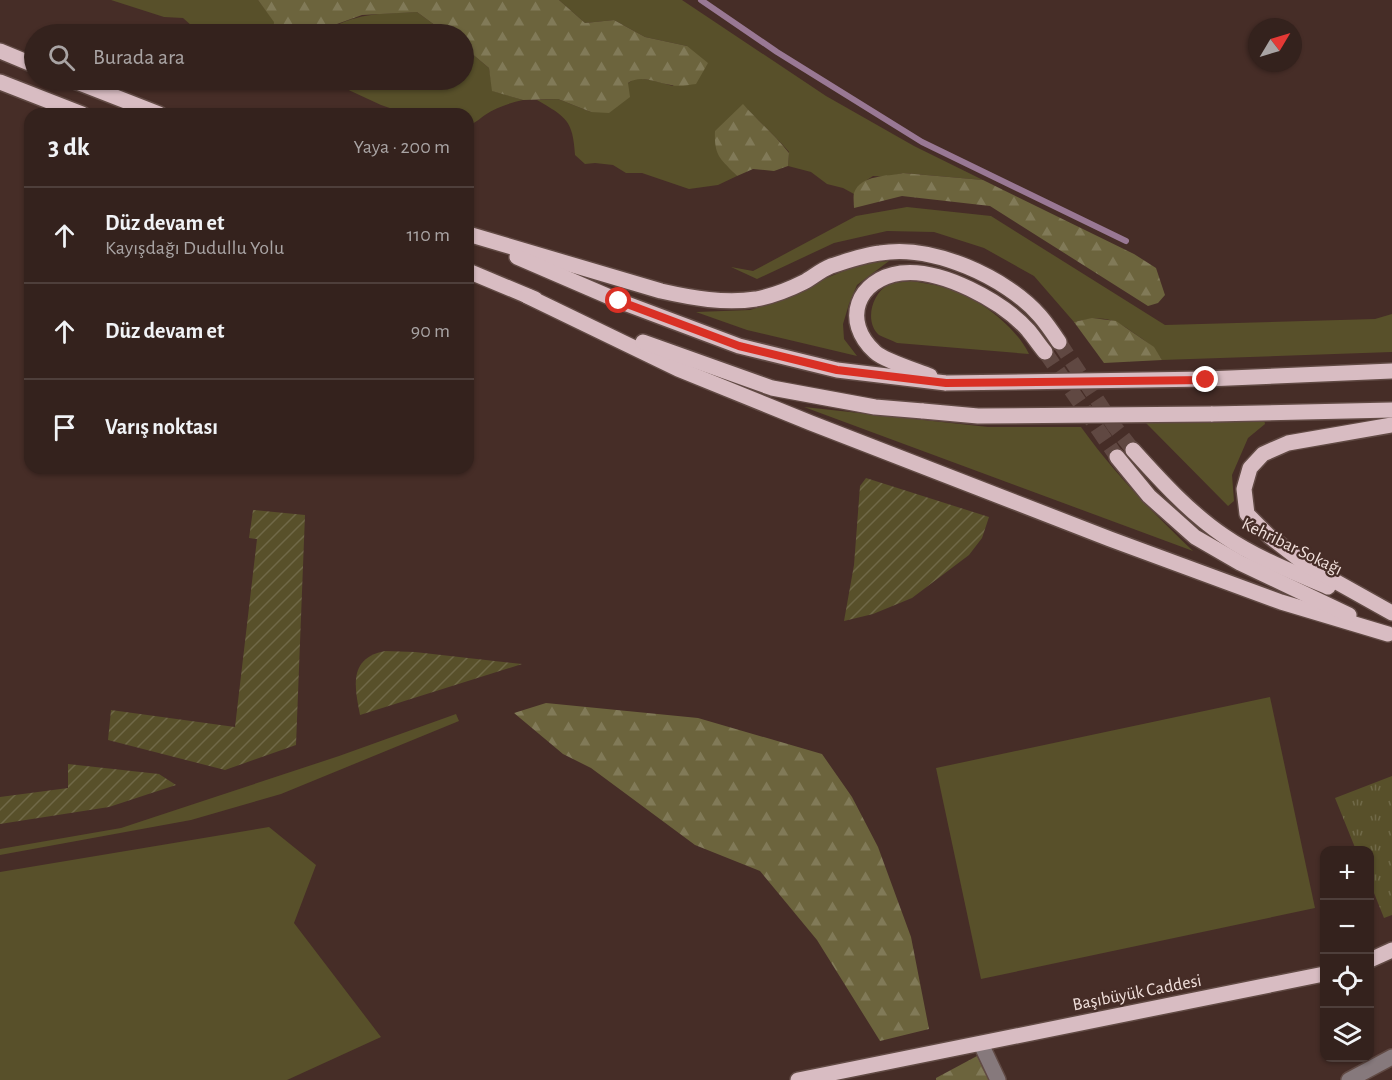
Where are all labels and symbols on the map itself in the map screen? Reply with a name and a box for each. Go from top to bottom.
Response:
north arrow [1248,18,1302,72]
route start [605,287,631,313]
route end [1192,366,1218,392]
street label: Kehribar Sokağı [1239,515,1345,579]
street label: Başıbüyük Caddesi [1071,972,1203,1014]

